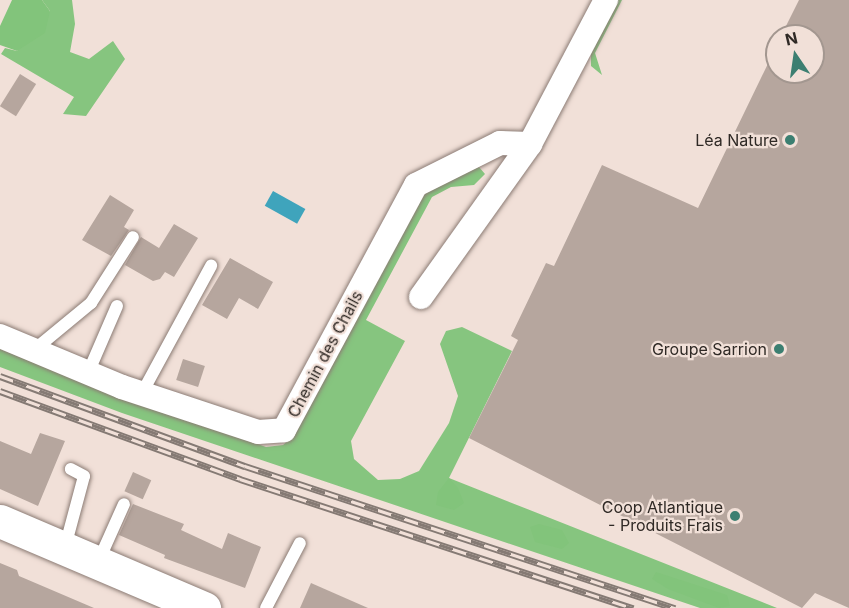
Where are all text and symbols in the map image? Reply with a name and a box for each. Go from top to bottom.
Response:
north arrow [765,24,825,84]
text: N [783,27,800,50]
place label: Léa Nature [695,130,778,150]
marker: Léa Nature [783,133,797,147]
street label: Chemin des Chails [283,287,367,421]
place label: Groupe Sarrion [652,339,767,359]
marker: Groupe Sarrion [772,342,786,356]
place label: Coop Atlantique - Produits Frais [602,497,723,535]
marker: Coop Atlantique - Produits Frais [728,509,742,523]

